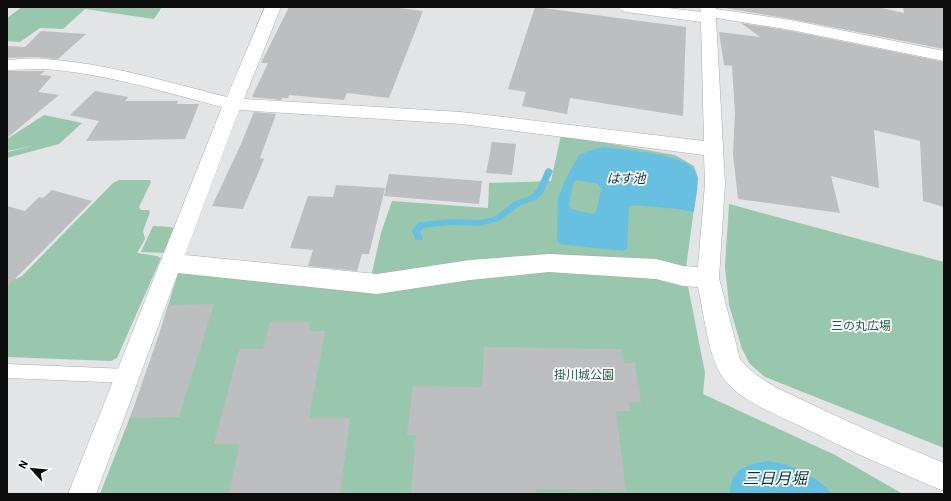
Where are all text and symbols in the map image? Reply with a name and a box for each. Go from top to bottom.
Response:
water label: はす池 [606,170,647,187]
park label: 三の丸広場 [831,318,891,333]
park label: 掛川城公園 [554,367,614,382]
north arrow [12,449,52,489]
text: N [15,458,31,471]
water label: 三日月堀 [743,468,810,488]

